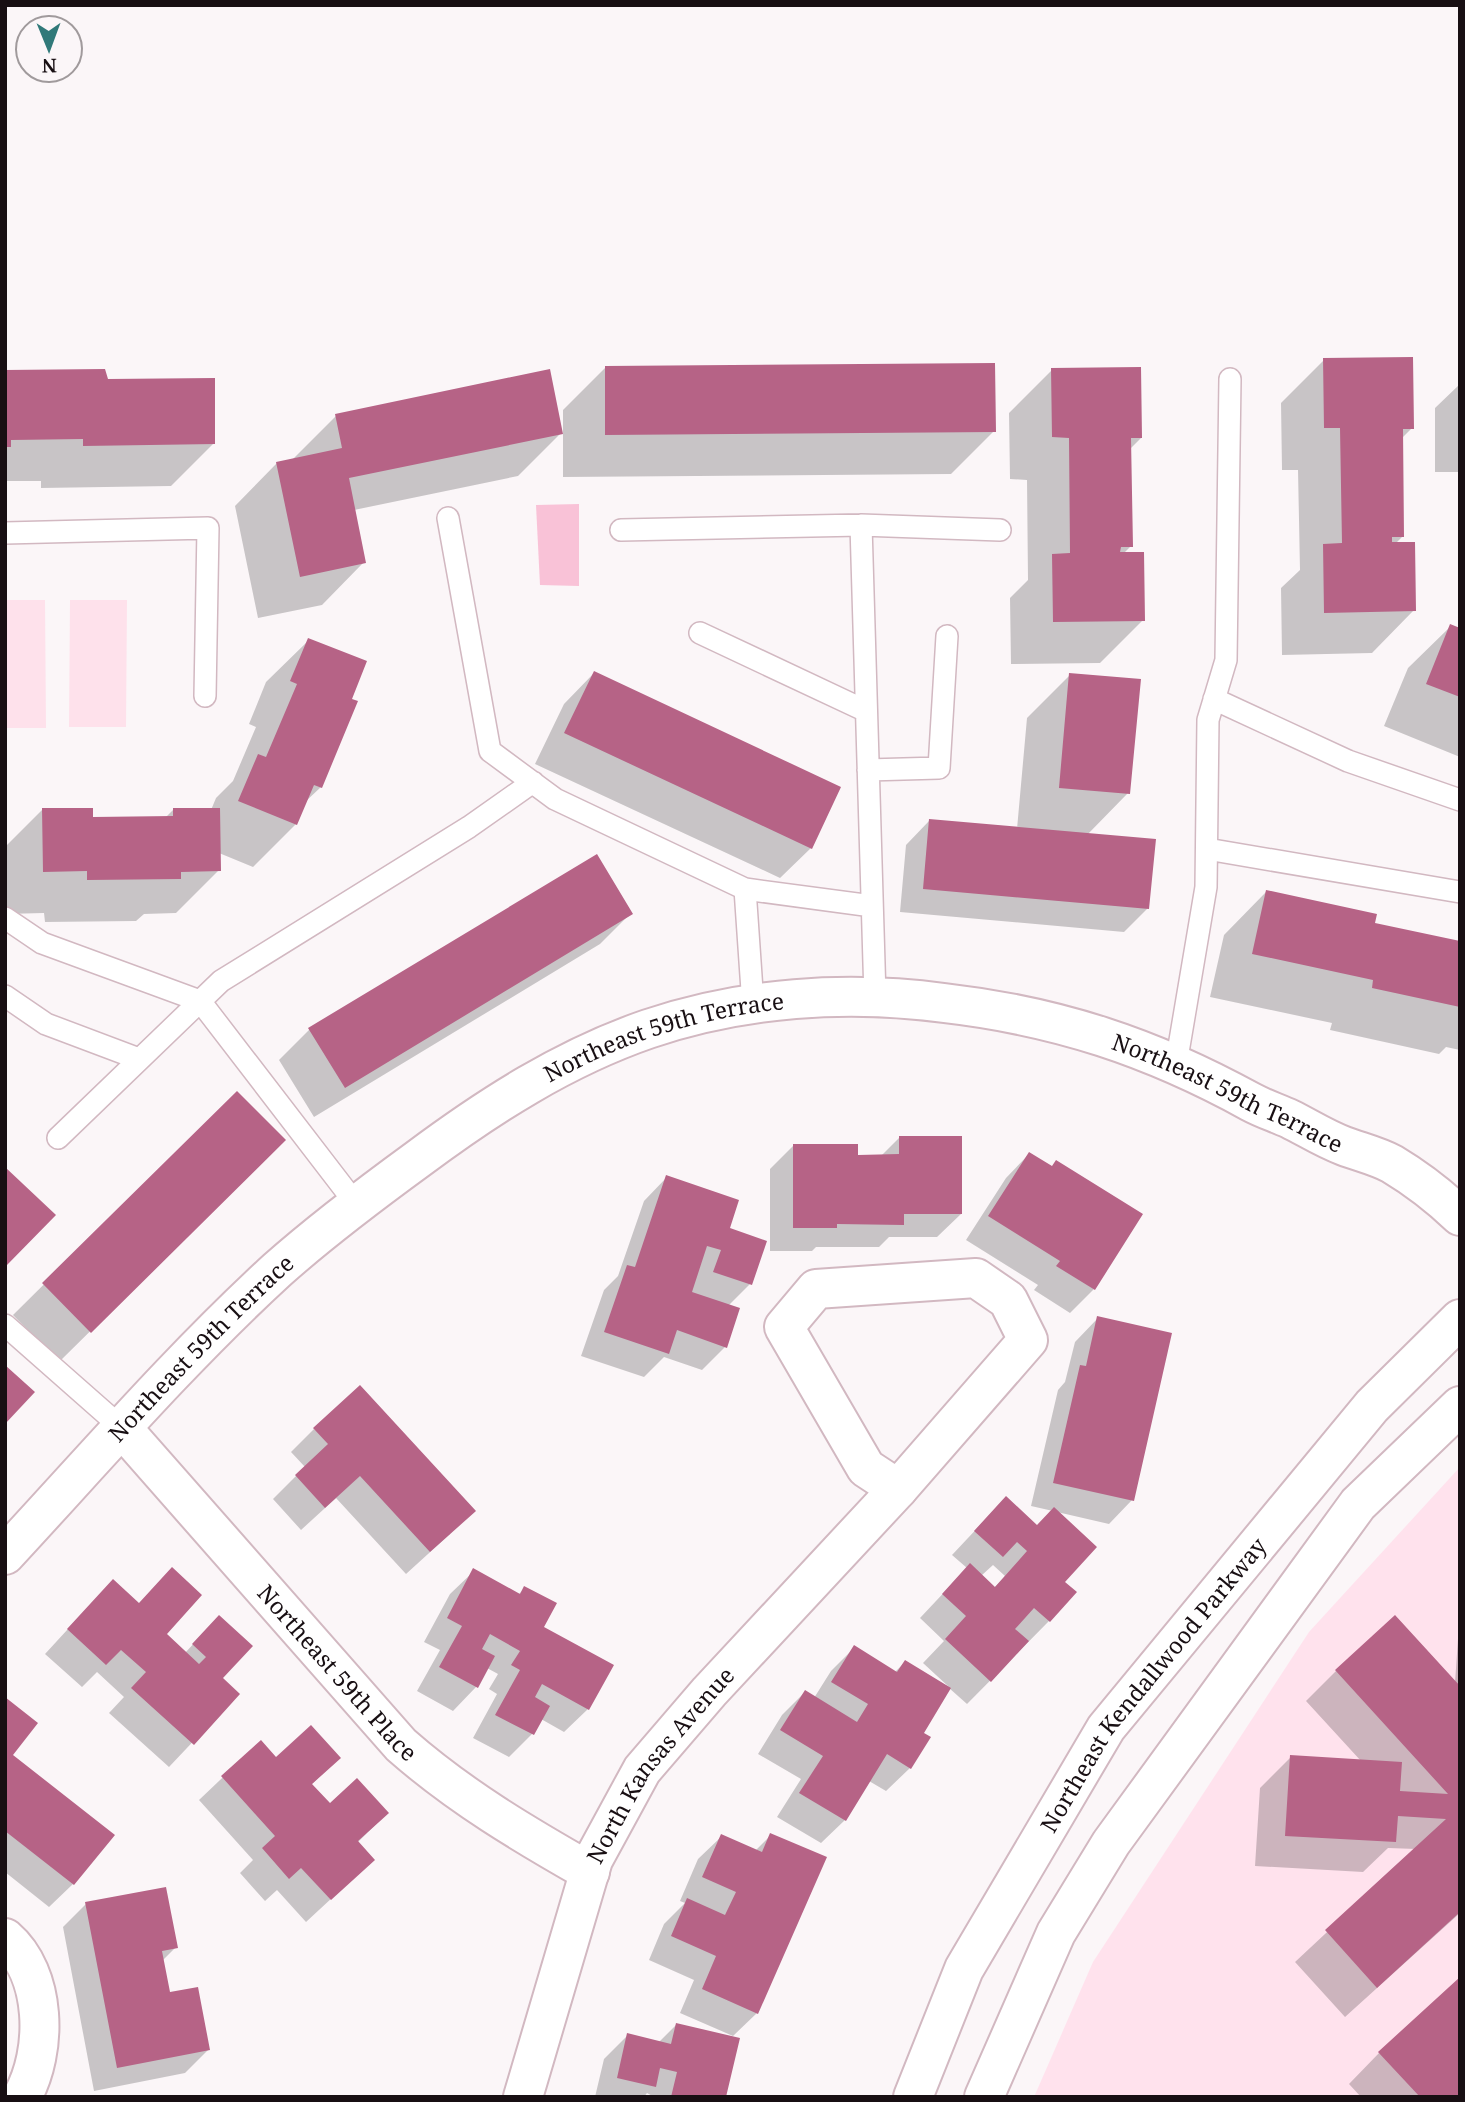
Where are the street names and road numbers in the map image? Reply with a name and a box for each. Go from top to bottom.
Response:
street label: Northeast 59th Terrace [538,984,785,1089]
street label: Northeast 59th Terrace [1108,1025,1348,1160]
street label: Northeast 59th Terrace [101,1247,300,1448]
street label: Northeast Kendallwood Parkway [1032,1530,1273,1838]
street label: Northeast 59th Place [251,1577,424,1768]
street label: North Kansas Avenue [578,1659,741,1869]

